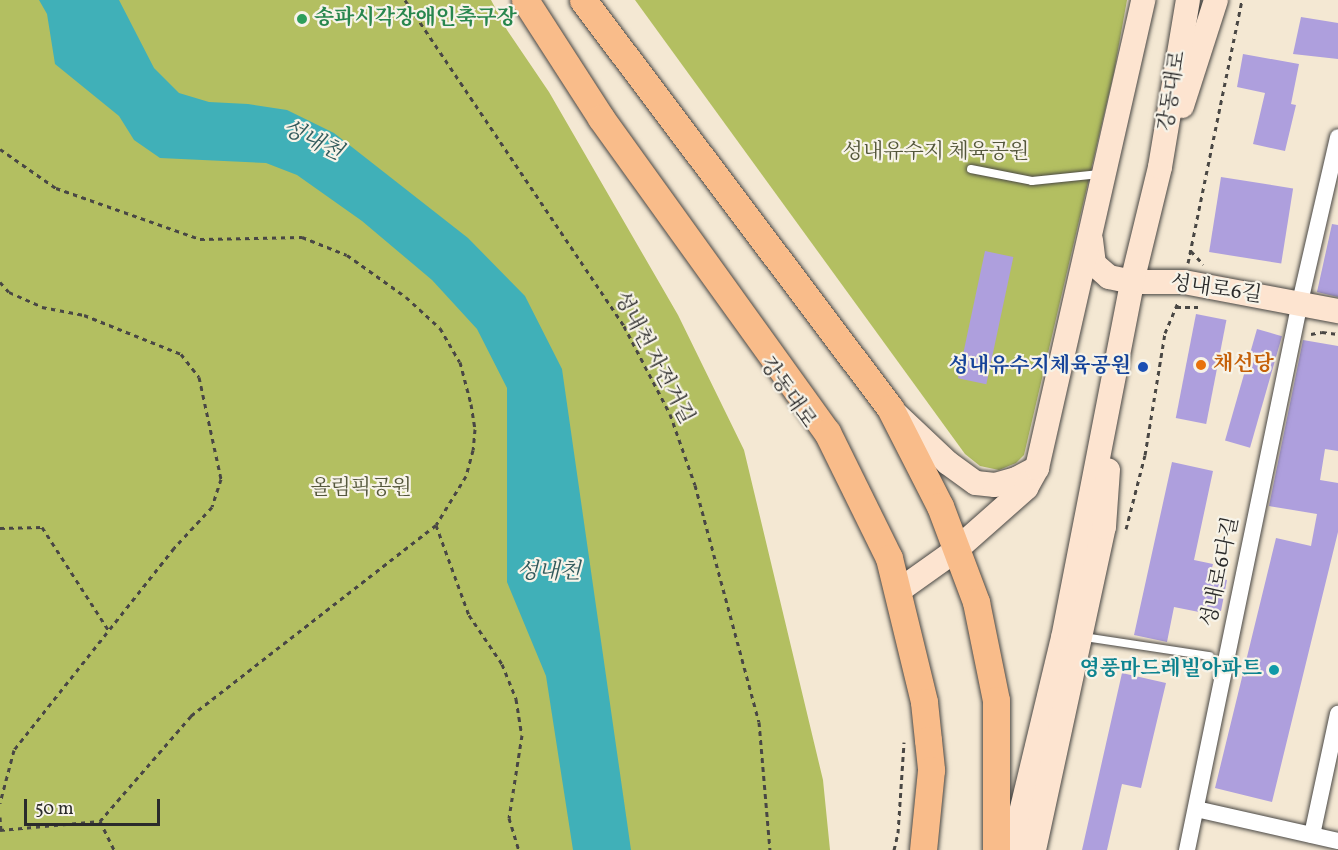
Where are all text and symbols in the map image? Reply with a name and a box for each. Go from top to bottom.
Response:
place label: 송파시각장애인축구장 [314,6,517,32]
marker: 송파시각장애인축구장 [295,12,309,26]
street label: 강동대로 [1154,49,1192,133]
water label: 성내천 [278,115,346,167]
park label: 성내유수지 체육공원 [843,140,1029,166]
street label: 성내로6길 [1169,271,1263,309]
street label: 성내천 자전거길 [608,288,698,428]
place label: 채선당 [1213,352,1274,378]
street label: 강동대로 [753,353,821,433]
place label: 성내유수지체육공원 [948,354,1131,380]
marker: 채선당 [1194,358,1208,372]
marker: 성내유수지체육공원 [1136,360,1150,374]
park label: 올림픽공원 [310,476,412,502]
street label: 성내로6다길 [1197,515,1245,629]
water label: 성내천 [517,560,581,586]
place label: 영풍마드레빌아파트 [1079,657,1262,683]
marker: 영풍마드레빌아파트 [1267,663,1281,677]
scale bar [27,787,164,825]
text: 50 m [35,797,74,822]

